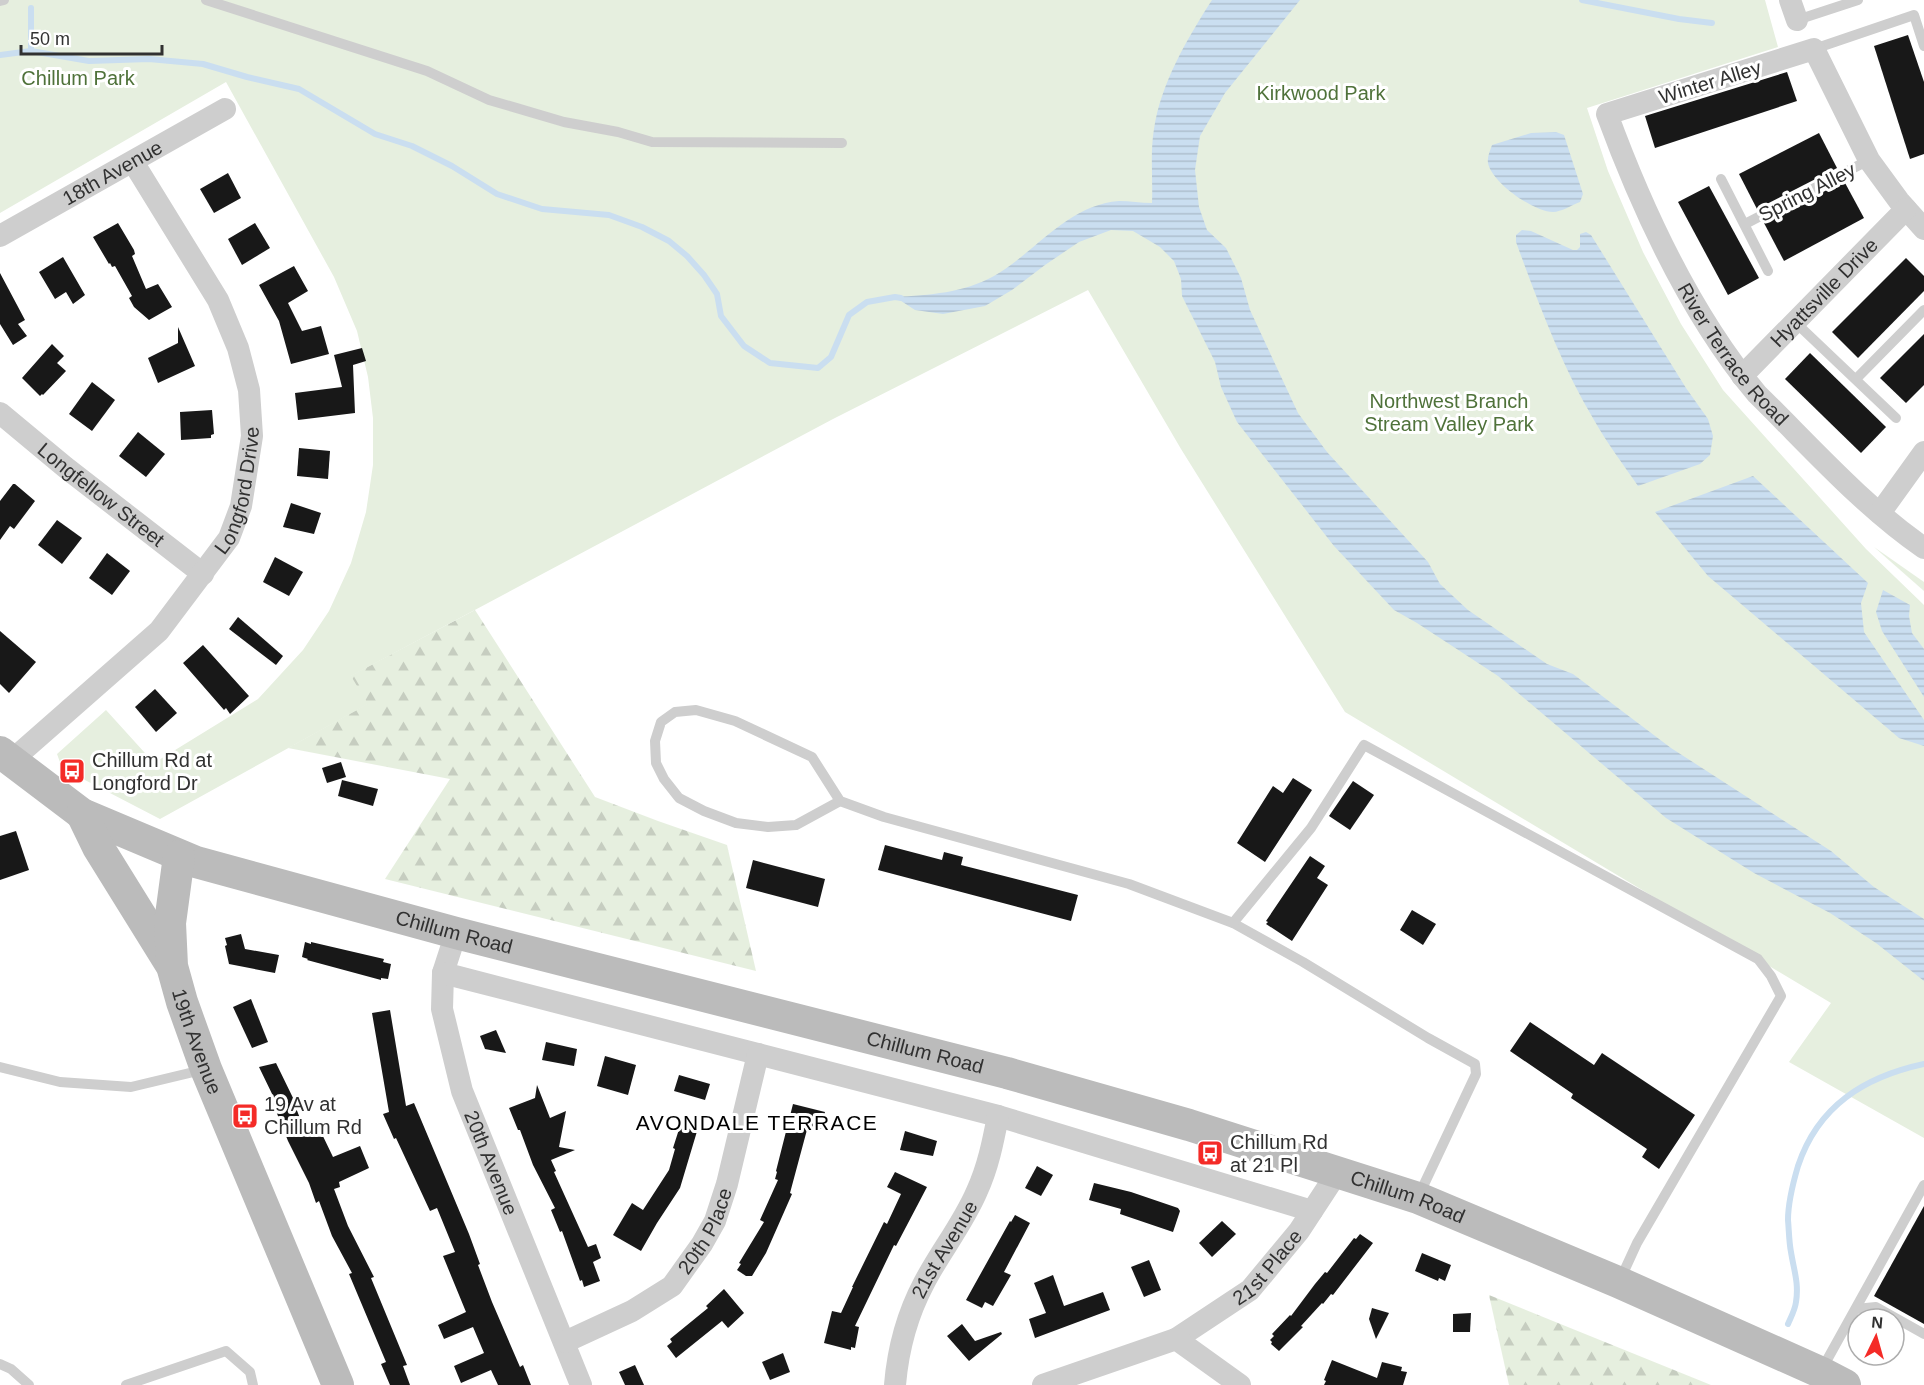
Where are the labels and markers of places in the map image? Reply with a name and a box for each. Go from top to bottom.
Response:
place label: Chillum Rd at Longford Dr [92,749,212,794]
bus stop icon: Chillum Rd at Longford Dr [57,756,87,786]
place label: 19 Av at Chillum Rd [264,1093,362,1138]
bus stop icon: 19 Av at Chillum Rd [230,1101,260,1131]
place label: Chillum Rd at 21 Pl [1230,1131,1328,1176]
bus stop icon: Chillum Rd at 21 Pl [1195,1138,1225,1168]

